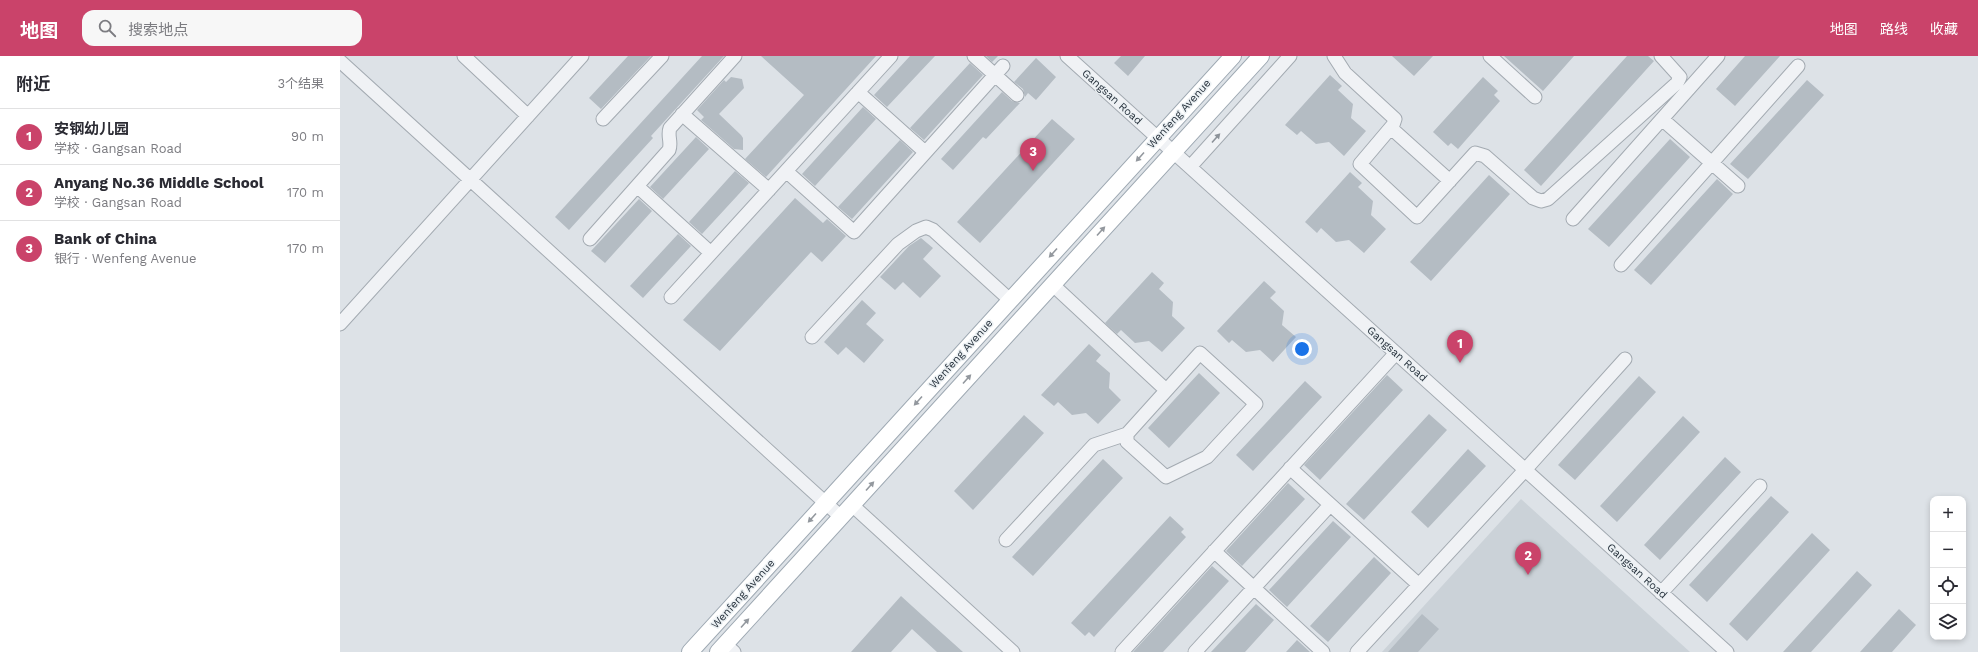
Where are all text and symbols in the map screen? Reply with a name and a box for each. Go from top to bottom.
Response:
search box [82,10,362,46]
icon: search [96,17,118,39]
text: 地图 [20,19,58,42]
text: 搜索地点 [128,21,188,39]
text: 地图 [1830,21,1858,37]
text: 路线 [1880,21,1908,37]
text: 收藏 [1930,21,1958,37]
street label: Gangsan Road [1079,67,1145,127]
text: 附近 [16,74,50,94]
text: 3个结果 [277,76,324,91]
street label: Wenfeng Avenue [1145,77,1213,151]
text: 安钢幼儿园 [54,120,129,138]
text: 1 [26,129,32,144]
text: 90 m [291,129,324,144]
one-way arrow [1211,133,1221,143]
pin: 3 [1020,138,1046,171]
text: 学校 · Gangsan Road [54,141,182,156]
one-way arrow [1136,152,1145,162]
text: Anyang No.36 Middle School [54,174,264,192]
text: 2 [25,185,33,200]
text: 170 m [287,185,324,200]
text: 学校 · Gangsan Road [54,195,182,210]
one-way arrow [1097,226,1106,236]
text: Bank of China [54,230,157,248]
text: 3 [25,241,33,256]
text: 170 m [287,241,324,256]
one-way arrow [1049,249,1058,258]
text: 银行 · Wenfeng Avenue [54,251,197,266]
street label: Wenfeng Avenue [927,317,995,391]
street label: Gangsan Road [1364,324,1430,384]
pin: 1 [1447,330,1473,363]
your location [1292,339,1312,359]
one-way arrow [962,374,972,384]
one-way arrow [914,396,923,406]
one-way arrow [865,481,874,490]
map controls [1930,496,1966,640]
button: + [1930,496,1966,532]
one-way arrow [807,513,817,523]
button: − [1930,532,1966,568]
street label: Gangsan Road [1604,541,1670,601]
pin: 2 [1515,542,1541,575]
street label: Wenfeng Avenue [709,557,777,631]
button: locate [1930,568,1966,604]
button: layers [1930,604,1966,640]
one-way arrow [740,618,749,628]

